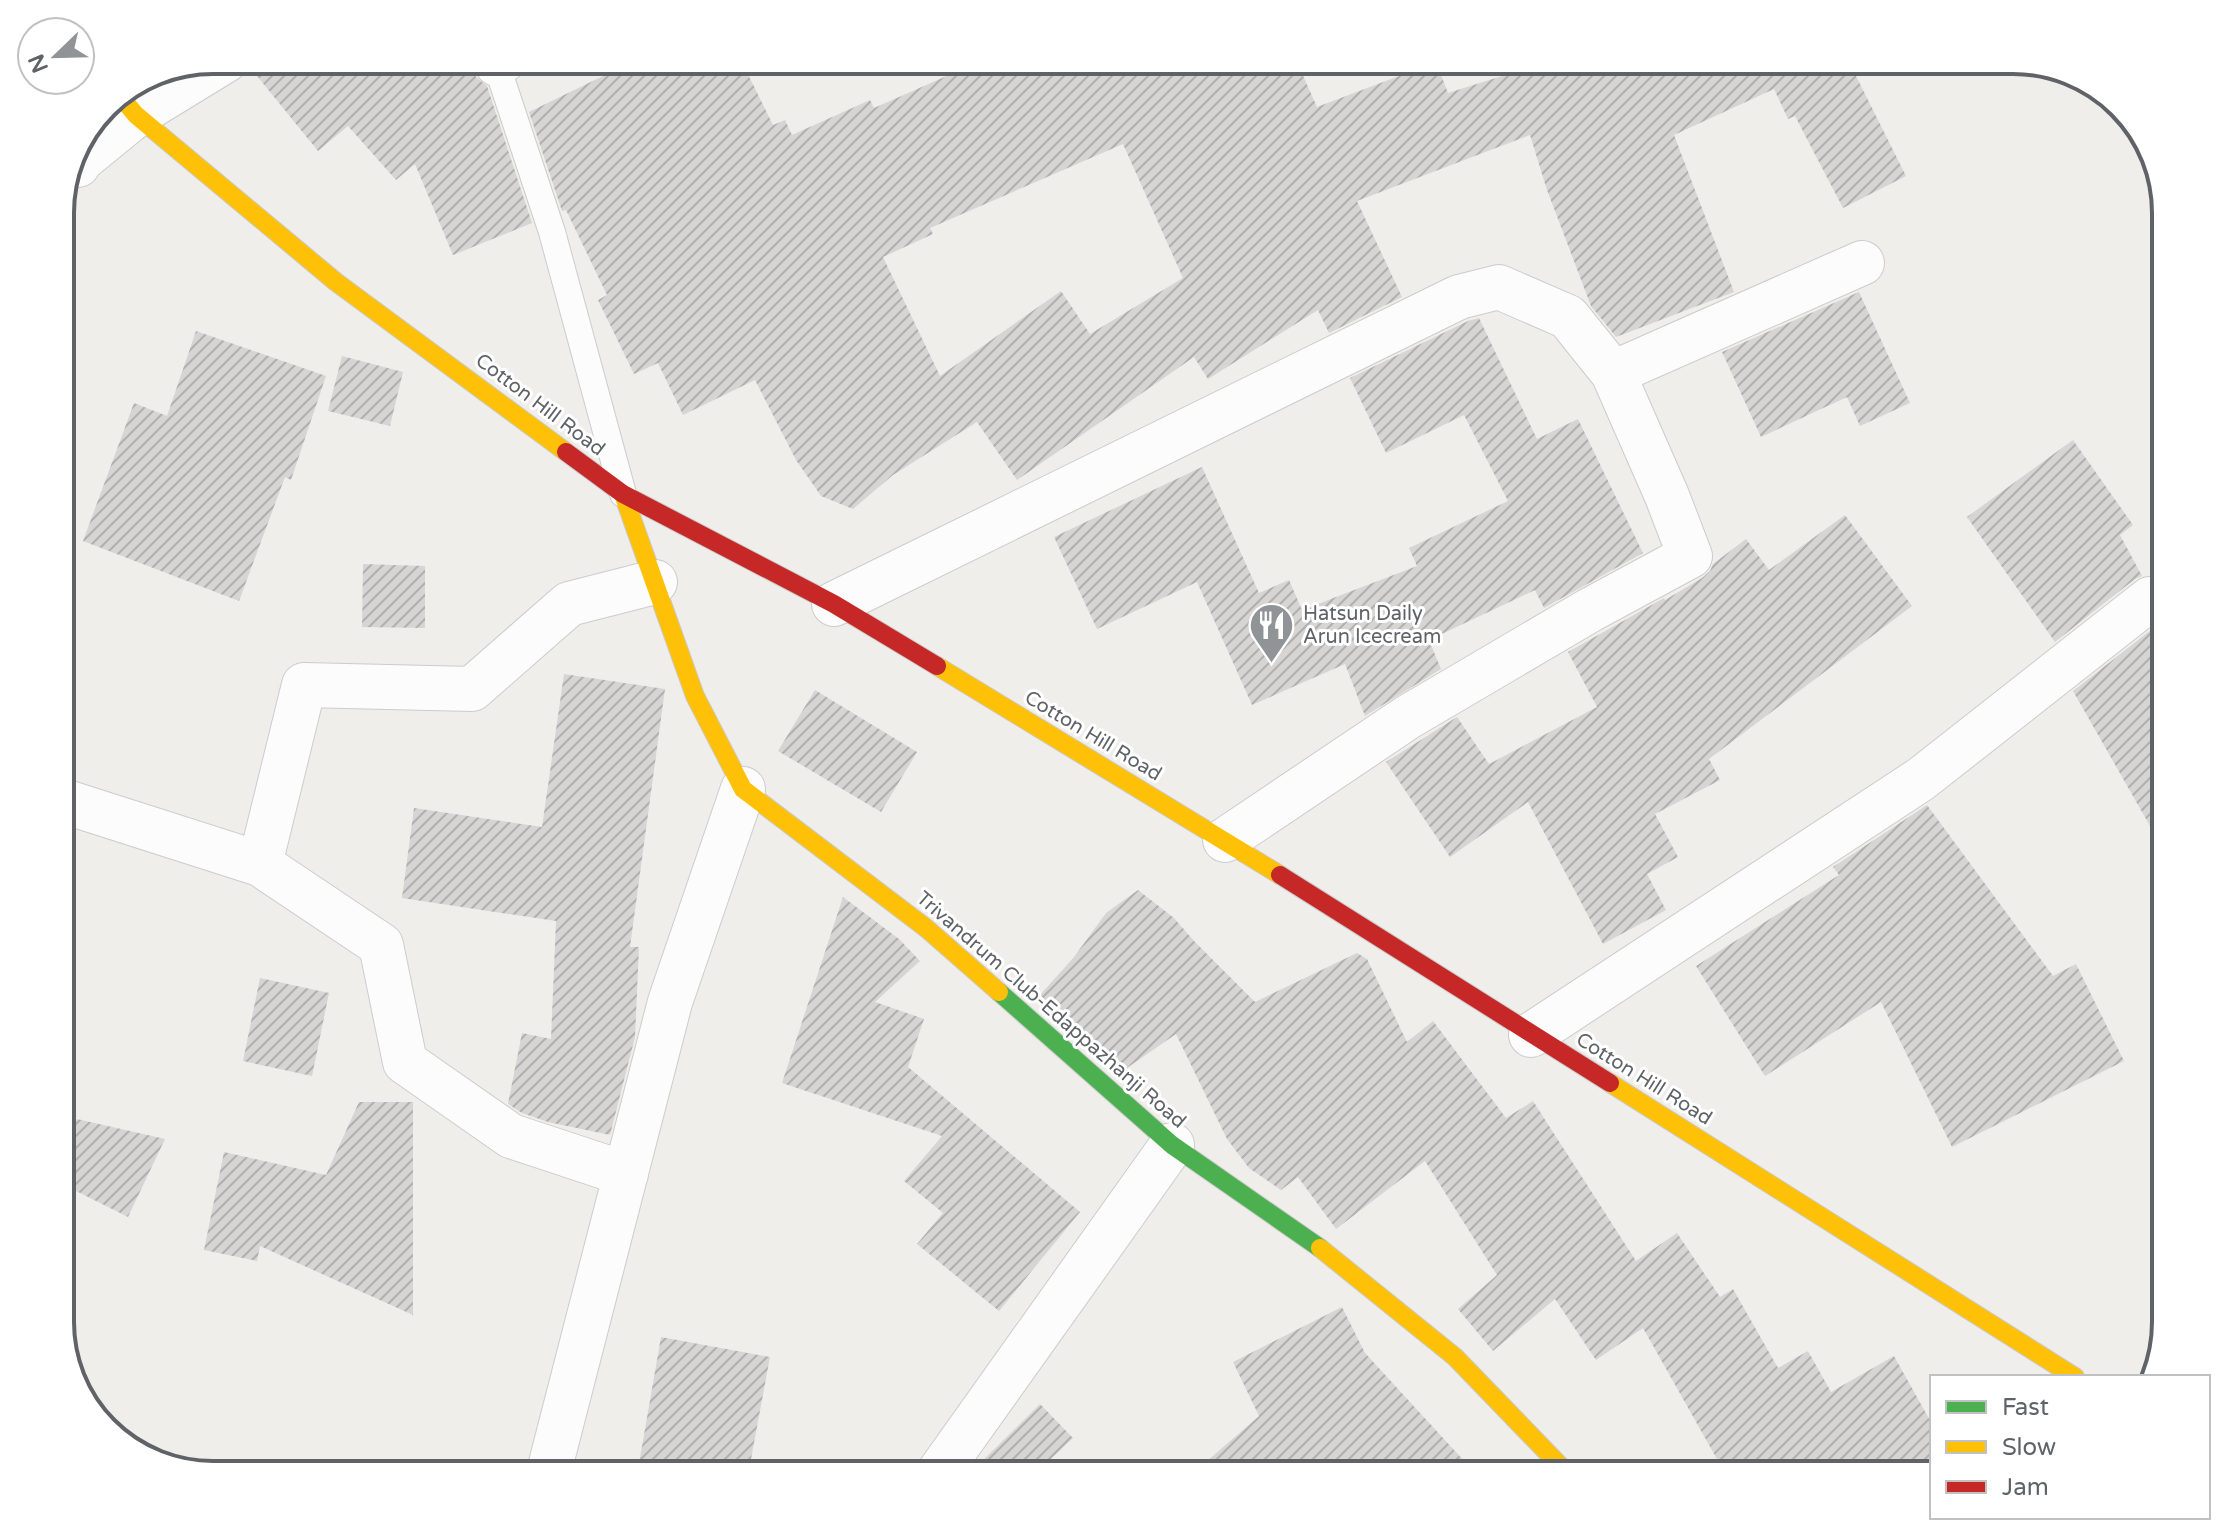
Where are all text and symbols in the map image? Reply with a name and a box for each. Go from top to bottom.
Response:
north arrow [16,16,96,96]
text: N [23,50,54,77]
street label: Cotton Hill Road [471,349,609,461]
restaurant icon: Hatsun Daily Arun Icecream [1248,602,1296,665]
place label: Hatsun Daily Arun Icecream [1303,602,1441,649]
street label: Cotton Hill Road [1020,686,1166,786]
street label: Trivandrum Club-Edappazhanji Road [911,886,1191,1134]
street label: Cotton Hill Road [1572,1028,1716,1130]
legend [1930,1375,2210,1519]
text: Fast [2002,1393,2049,1422]
text: Slow [2002,1433,2056,1462]
text: Jam [2002,1473,2049,1502]

